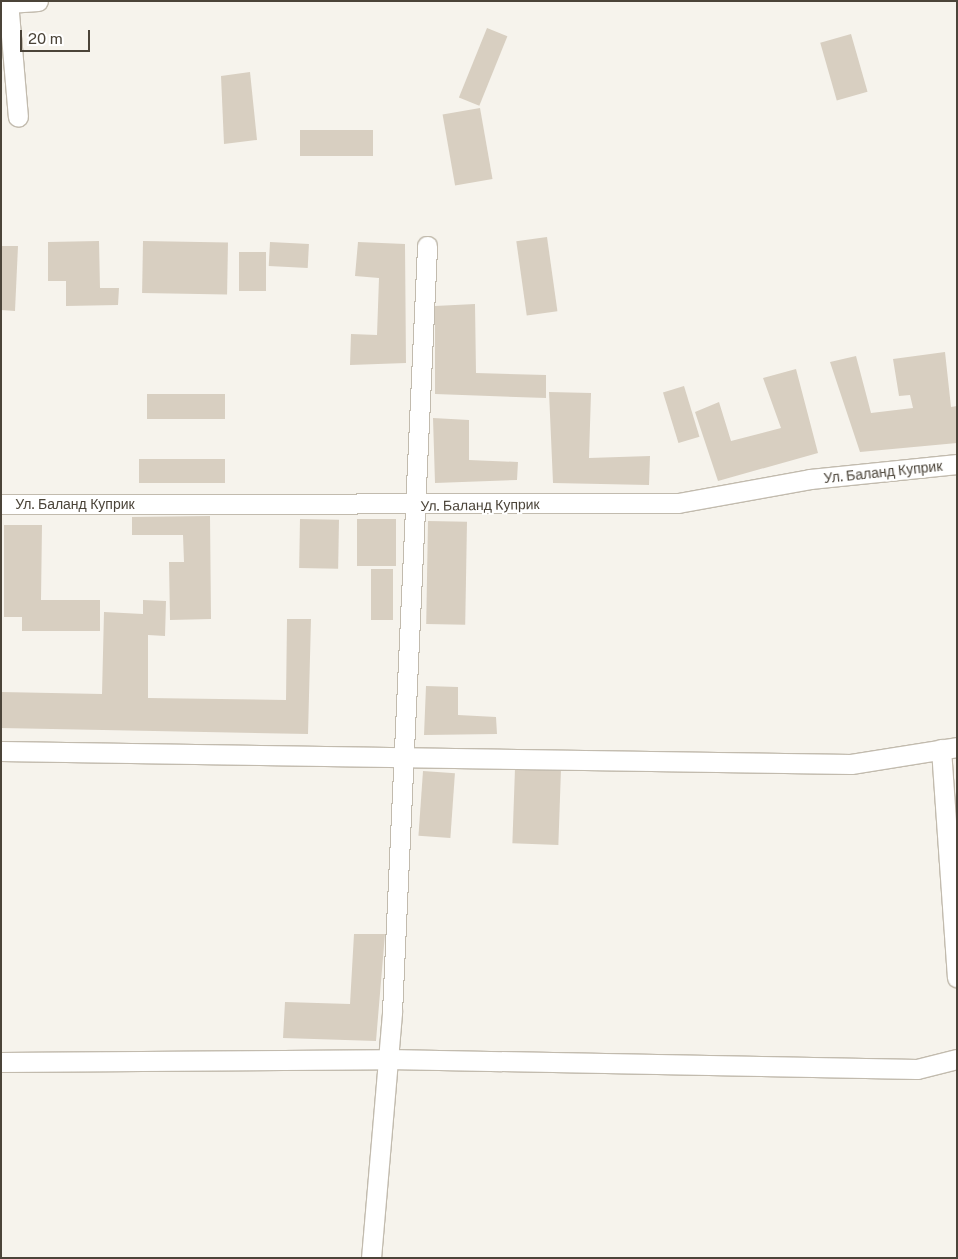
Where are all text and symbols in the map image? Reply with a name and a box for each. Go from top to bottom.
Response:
scale bar [22,20,92,52]
text: 20 m [28,30,63,47]
street label: Ул. Баланд Куприк [823,457,943,487]
street label: Ул. Баланд Куприк [15,496,135,512]
street label: Ул. Баланд Куприк [420,496,540,514]

